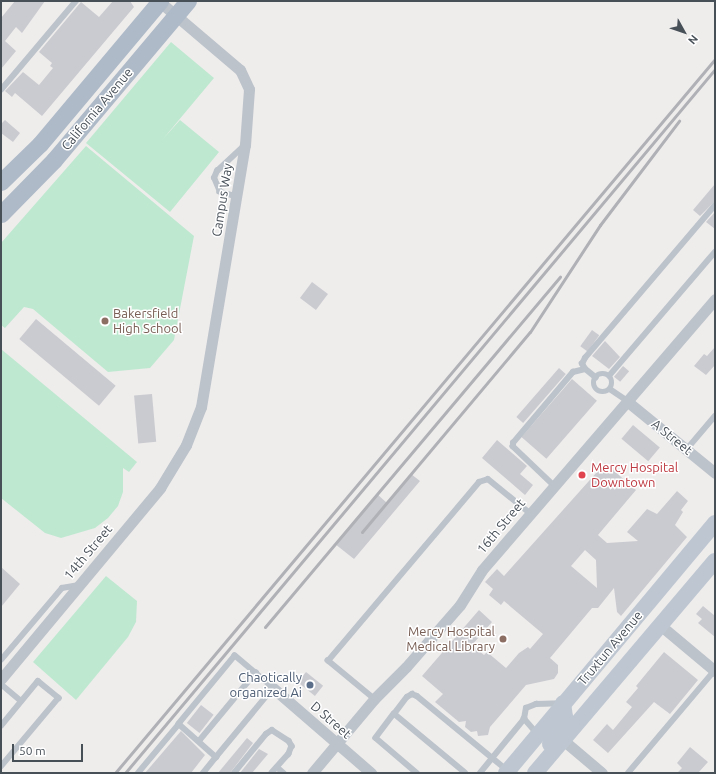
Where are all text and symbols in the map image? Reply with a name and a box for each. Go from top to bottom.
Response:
north arrow [664,12,704,52]
text: N [686,33,700,47]
street label: California Avenue [58,65,136,153]
street label: Campus Way [208,162,236,238]
place label: Bakersfield High School [113,306,182,337]
marker: Bakersfield High School [100,316,110,326]
street label: A Street [649,416,695,458]
place label: Mercy Hospital Downtown [591,460,678,491]
marker: Mercy Hospital Downtown [576,469,588,481]
street label: 16th Street [474,496,528,556]
street label: 14th Street [61,522,115,582]
street label: Truxtun Avenue [574,608,646,688]
place label: Mercy Hospital Medical Library [406,624,495,655]
marker: Mercy Hospital Medical Library [498,634,508,644]
place label: Chaotically organized Ai [230,670,302,701]
marker: Chaotically organized Ai [305,680,315,690]
street label: D Street [308,698,354,742]
scale bar [14,736,85,762]
text: 50 m [19,744,46,757]

